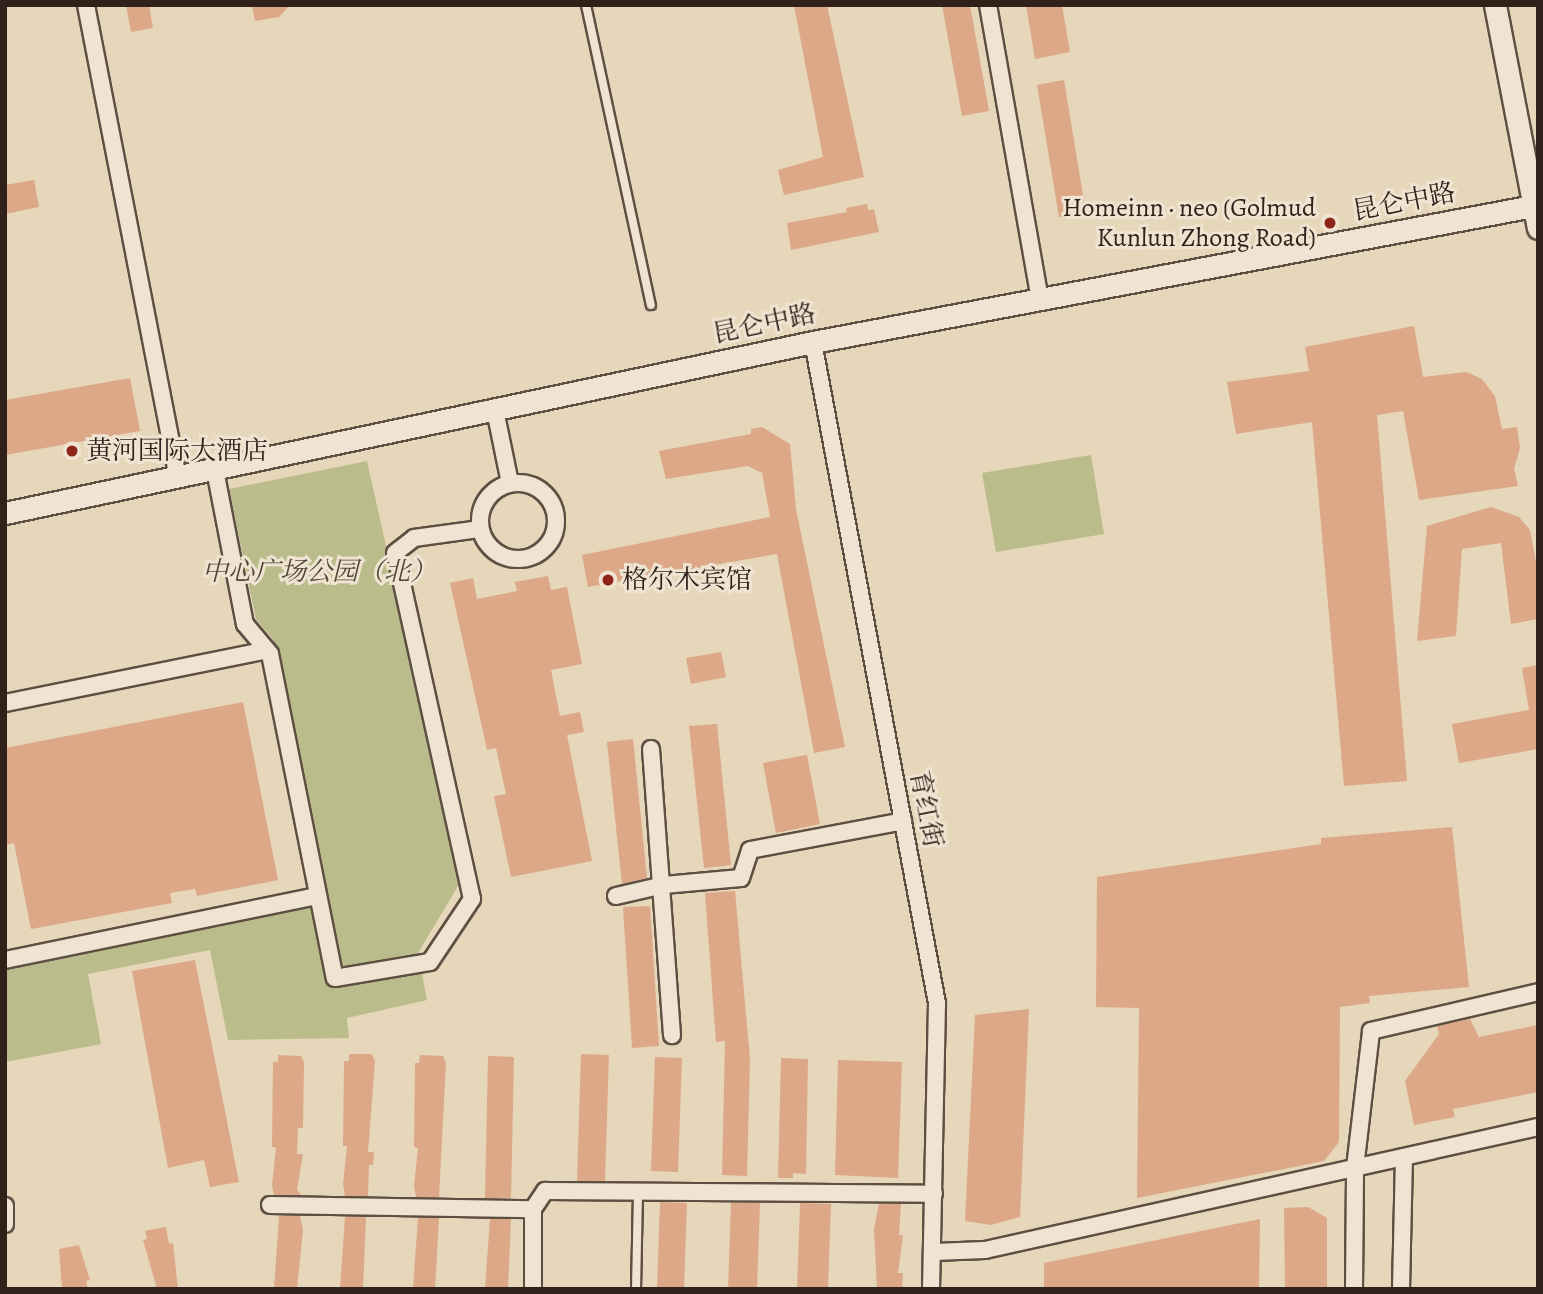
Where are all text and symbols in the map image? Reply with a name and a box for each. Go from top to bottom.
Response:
street label: 昆仑中路 [1350,177,1458,227]
place label: Homeinn · neo (Golmud Kunlun Zhong Road) [1061,192,1316,254]
marker: Homeinn · neo (Golmud Kunlun Zhong Road) [1322,215,1338,231]
street label: 昆仑中路 [710,298,818,350]
place label: 黄河国际大酒店 [86,435,268,467]
marker: 黄河国际大酒店 [64,443,80,459]
park label: 中心广场公园（北） [202,556,436,588]
place label: 格尔木宾馆 [622,564,752,596]
marker: 格尔木宾馆 [600,572,616,588]
street label: 育红街 [903,768,949,850]

